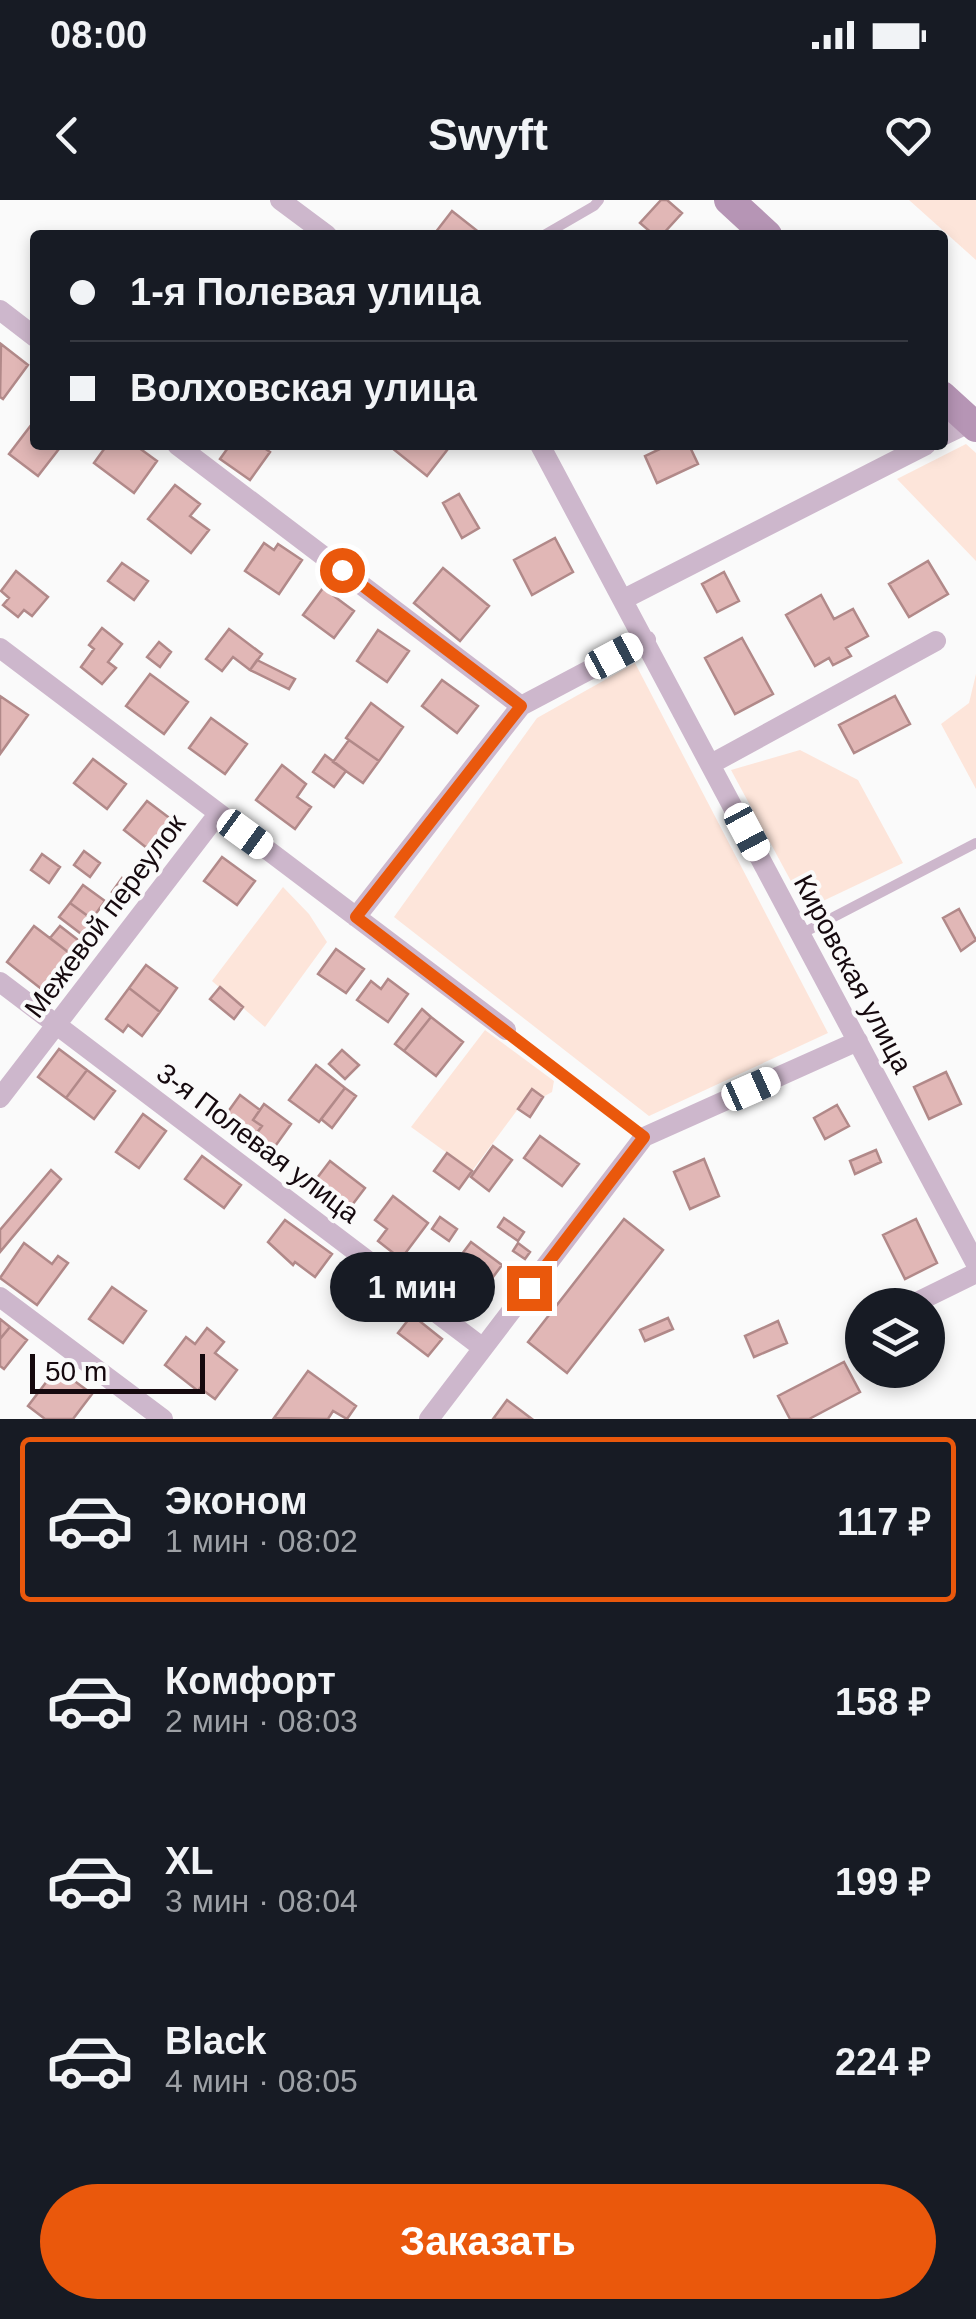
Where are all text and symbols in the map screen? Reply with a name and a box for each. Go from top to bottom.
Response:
text: 08:00 [50,14,147,56]
icon: back [40,108,95,163]
icon: heart [881,108,936,163]
text: Swyft [428,109,548,160]
text: 1-я Полевая улица [130,271,481,313]
text: Волховская улица [130,367,477,409]
route start [320,548,365,593]
car [580,629,648,683]
car [720,798,774,866]
car [212,804,278,864]
street label: Межевой переулок [19,808,192,1024]
street label: Кировская улица [788,870,919,1079]
street label: 3-я Полевая улица [151,1057,365,1229]
car [717,1063,785,1115]
callout: 1 мин [329,1253,494,1323]
route end [507,1266,552,1311]
text: 1 мин [368,1269,457,1305]
map controls [845,1288,945,1388]
button: layers [845,1288,945,1388]
scale bar [30,1349,205,1394]
text: 50 m [45,1356,107,1387]
icon: car [45,1475,135,1565]
text: Эконом [165,1480,308,1522]
text: 117 ₽ [837,1501,931,1543]
text: 1 мин · 08:02 [165,1523,358,1559]
icon: car [45,1655,135,1745]
text: Комфорт [165,1660,336,1702]
text: 158 ₽ [835,1681,931,1723]
text: 2 мин · 08:03 [165,1703,358,1739]
icon: car [45,1835,135,1925]
text: XL [165,1840,214,1882]
text: 199 ₽ [835,1861,931,1903]
text: 3 мин · 08:04 [165,1883,358,1919]
icon: car [45,2015,135,2105]
text: Black [165,2020,266,2062]
text: 224 ₽ [835,2041,931,2083]
text: 4 мин · 08:05 [165,2063,358,2099]
button: Заказать [40,2184,936,2299]

